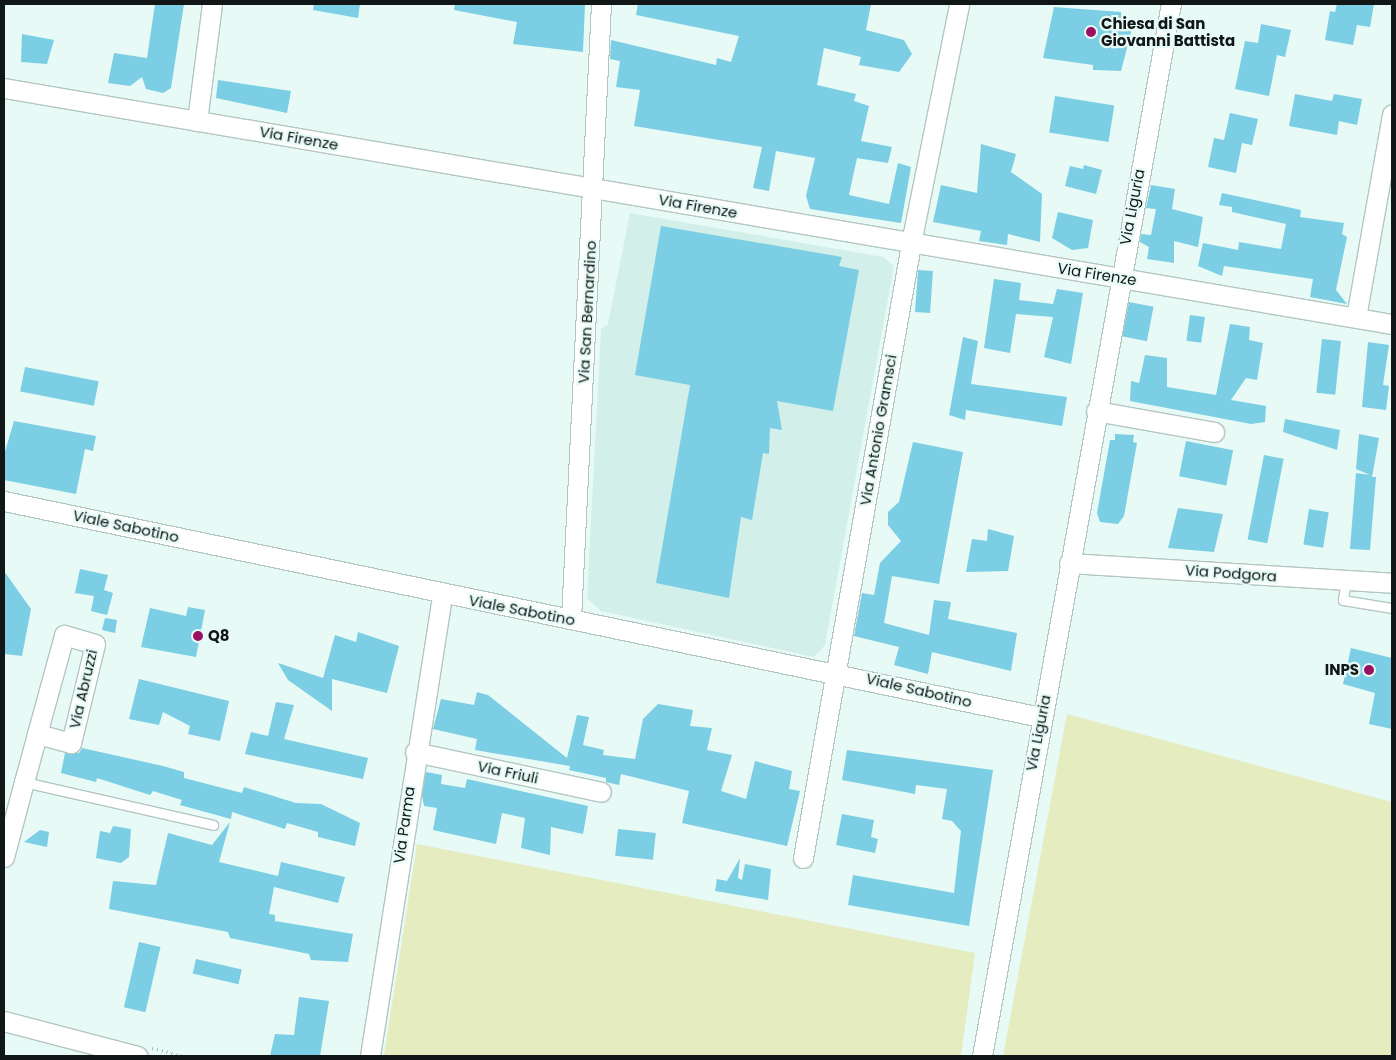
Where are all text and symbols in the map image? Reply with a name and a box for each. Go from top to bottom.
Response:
place label: Chiesa di San Giovanni Battista [1101,14,1235,49]
marker: Chiesa di San Giovanni Battista [1085,26,1097,38]
street label: Via Firenze [258,122,340,154]
street label: Via Liguria [1116,167,1148,247]
street label: Via Firenze [657,190,739,222]
street label: Via San Bernardino [574,240,600,384]
street label: Via Firenze [1056,259,1138,289]
street label: Via Antonio Gramsci [856,353,900,507]
street label: Viale Sabotino [71,506,181,546]
street label: Via Podgora [1185,561,1277,585]
street label: Viale Sabotino [467,591,577,629]
place label: Q8 [208,627,230,645]
marker: Q8 [192,630,204,642]
street label: Via Abruzzi [65,648,101,730]
place label: INPS [1325,661,1359,679]
marker: INPS [1363,664,1375,676]
street label: Viale Sabotino [864,669,974,711]
street label: Via Liguria [1022,693,1054,773]
street label: Via Friuli [476,757,540,787]
street label: Via Parma [390,785,418,865]

